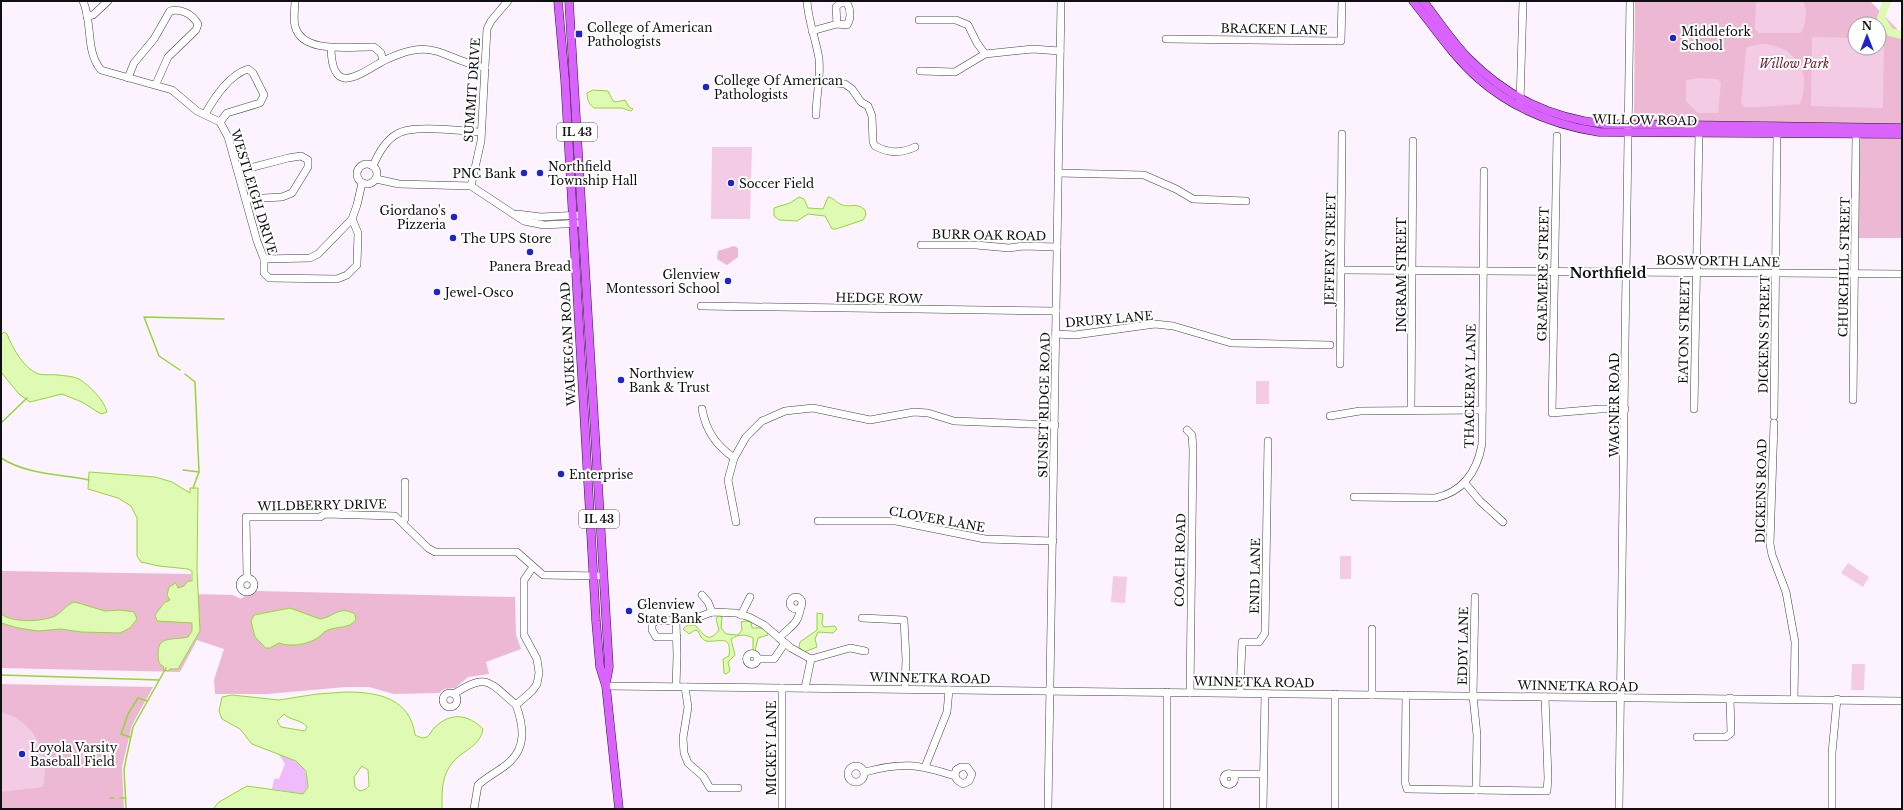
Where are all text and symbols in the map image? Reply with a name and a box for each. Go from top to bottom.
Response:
north arrow [1847,16,1887,56]
text: N [1862,19,1873,33]
place label: College of American Pathologists [587,20,713,49]
street label: BRACKEN LANE [1220,21,1328,37]
place label: Middlefork School [1681,24,1752,53]
marker: College of American Pathologists [574,29,584,39]
marker: Middlefork School [1668,33,1678,43]
street label: SUMMIT DRIVE [461,37,483,143]
park label: Willow Park [1759,56,1829,71]
place label: College Of American Pathologists [714,73,843,102]
marker: College Of American Pathologists [701,82,711,92]
street label: WILLOW ROAD [1592,112,1697,128]
road number: IL 43 [557,123,597,141]
street label: WESTLEIGH DRIVE [227,126,280,257]
place label: Northfield Township Hall [548,159,637,188]
place label: PNC Bank [452,166,517,181]
marker: PNC Bank [519,168,529,178]
marker: Northfield Township Hall [535,168,545,178]
place label: Soccer Field [739,176,814,191]
marker: Soccer Field [726,178,736,188]
street label: JEFFERY STREET [1321,192,1338,308]
street label: CHURCHILL STREET [1835,196,1853,337]
place label: Giordano's Pizzeria [380,203,446,232]
street label: GRAEMERE STREET [1534,206,1552,342]
marker: Giordano's Pizzeria [449,212,459,222]
street label: INGRAM STREET [1394,217,1409,333]
street label: BURR OAK ROAD [932,227,1046,243]
place label: The UPS Store [461,231,552,246]
marker: The UPS Store [448,233,458,243]
marker: Panera Bread [525,247,535,257]
street label: BOSWORTH LANE [1656,252,1780,270]
place label: Panera Bread [489,259,571,274]
district label: Northfield [1570,264,1647,282]
place label: Glenview Montessori School [606,267,721,296]
street label: DICKENS STREET [1755,274,1773,393]
marker: Glenview Montessori School [723,276,733,286]
street label: EATON STREET [1676,278,1692,384]
street label: WAUKEGAN ROAD [557,282,579,407]
place label: Jewel-Osco [443,285,514,300]
marker: Jewel-Osco [432,287,442,297]
street label: HEDGE ROW [835,290,924,306]
street label: DRURY LANE [1064,308,1154,330]
street label: THACKERAY LANE [1461,323,1479,448]
street label: SUNSET RIDGE ROAD [1035,332,1053,478]
street label: WAGNER ROAD [1607,353,1622,458]
place label: Northview Bank & Trust [629,366,710,395]
marker: Northview Bank & Trust [616,375,626,385]
street label: DICKENS ROAD [1753,438,1769,544]
place label: Enterprise [569,467,634,482]
marker: Enterprise [556,469,566,479]
street label: WILDBERRY DRIVE [256,496,387,514]
street label: CLOVER LANE [888,503,987,535]
road number: IL 43 [579,510,619,528]
street label: COACH ROAD [1172,513,1188,607]
street label: ENID LANE [1247,538,1263,614]
place label: Glenview State Bank [637,597,703,626]
marker: Glenview State Bank [624,606,634,616]
street label: EDDY LANE [1455,606,1471,685]
street label: WINNETKA ROAD [869,669,990,687]
street label: WINNETKA ROAD [1193,673,1314,691]
street label: WINNETKA ROAD [1517,677,1638,695]
street label: MICKEY LANE [764,700,779,795]
place label: Loyola Varsity Baseball Field [30,740,118,769]
marker: Loyola Varsity Baseball Field [17,749,27,759]

